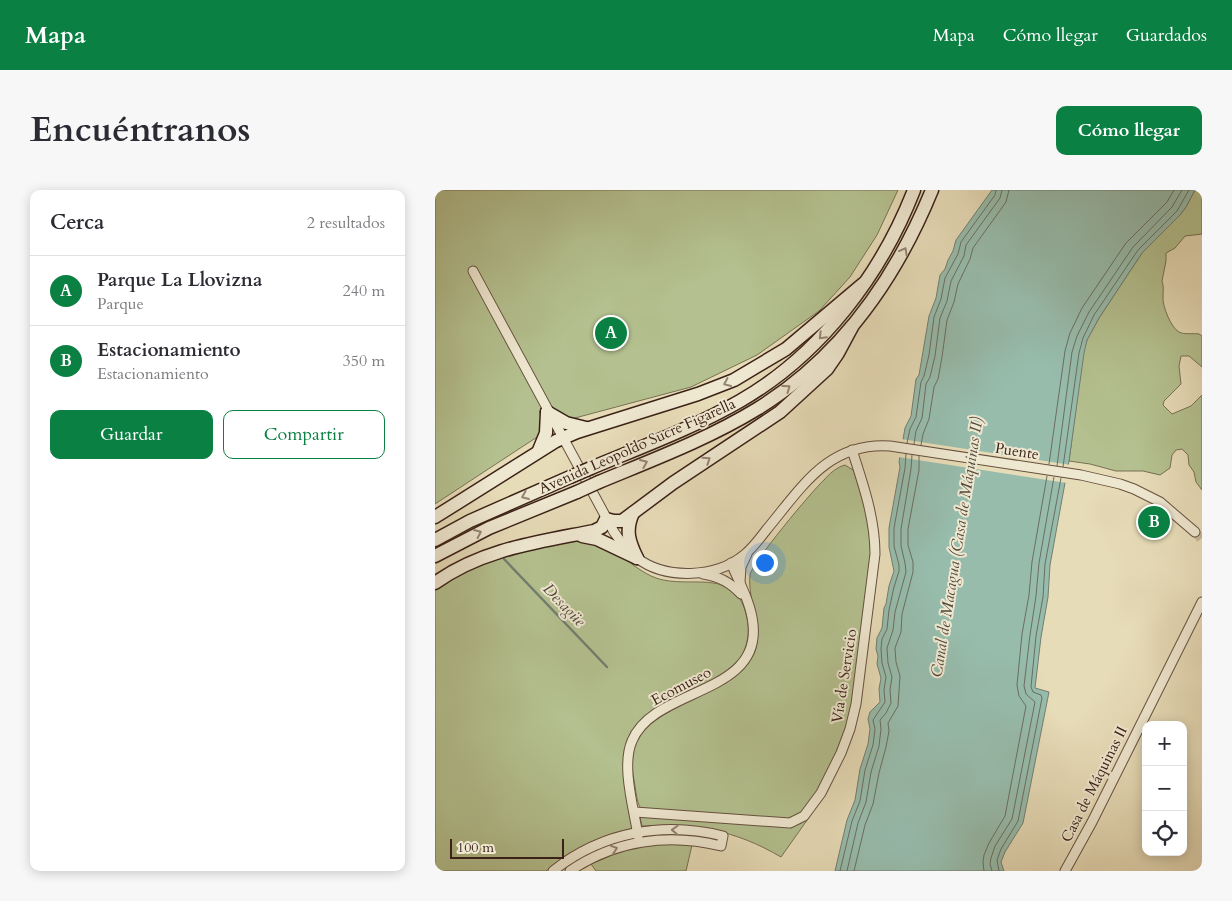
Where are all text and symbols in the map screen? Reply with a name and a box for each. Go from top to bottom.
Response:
text: Mapa [25,19,86,52]
text: Mapa [933,23,975,48]
text: Cómo llegar [1003,23,1098,48]
text: Guardados [1126,23,1207,48]
text: Encuéntranos [30,106,251,154]
button: Cómo llegar [1056,106,1202,155]
text: Cerca [50,208,104,237]
text: 2 resultados [307,212,385,234]
one-way arrow [898,248,908,257]
text: Parque La Llovizna [97,267,262,293]
text: A [60,280,72,302]
text: 240 m [343,280,385,302]
text: Parque [97,293,144,315]
pin: A [595,314,627,352]
one-way arrow [819,330,828,339]
text: Estacionamiento [97,337,241,363]
text: B [60,350,72,372]
text: 350 m [343,350,385,372]
text: Estacionamiento [97,363,209,385]
one-way arrow [723,376,732,387]
one-way arrow [782,385,791,394]
street label: Avenida Leopoldo Sucre Figarella [536,393,739,499]
button: Guardar [50,410,213,459]
button: Compartir [223,410,385,459]
water label: Canal de Macagua (Casa de Máquinas II) [926,415,988,679]
street label: Puente [994,438,1040,464]
one-way arrow [701,457,710,466]
one-way arrow [639,459,648,470]
one-way arrow [521,490,530,501]
pin: B [1138,503,1170,541]
one-way arrow [473,529,482,540]
your location [752,550,778,576]
water label: Desagüe [538,578,591,632]
street label: Vía de Servicio [827,627,861,725]
street label: Ecomuseo [648,662,714,710]
map controls [1142,721,1187,856]
button: + [1142,721,1187,766]
street label: Casa de Máquinas II [1056,723,1132,845]
button: − [1142,766,1187,811]
button: locate [1142,811,1187,856]
one-way arrow [671,824,679,835]
scale bar [450,836,564,859]
text: 100 m [457,838,494,857]
one-way arrow [609,845,618,855]

